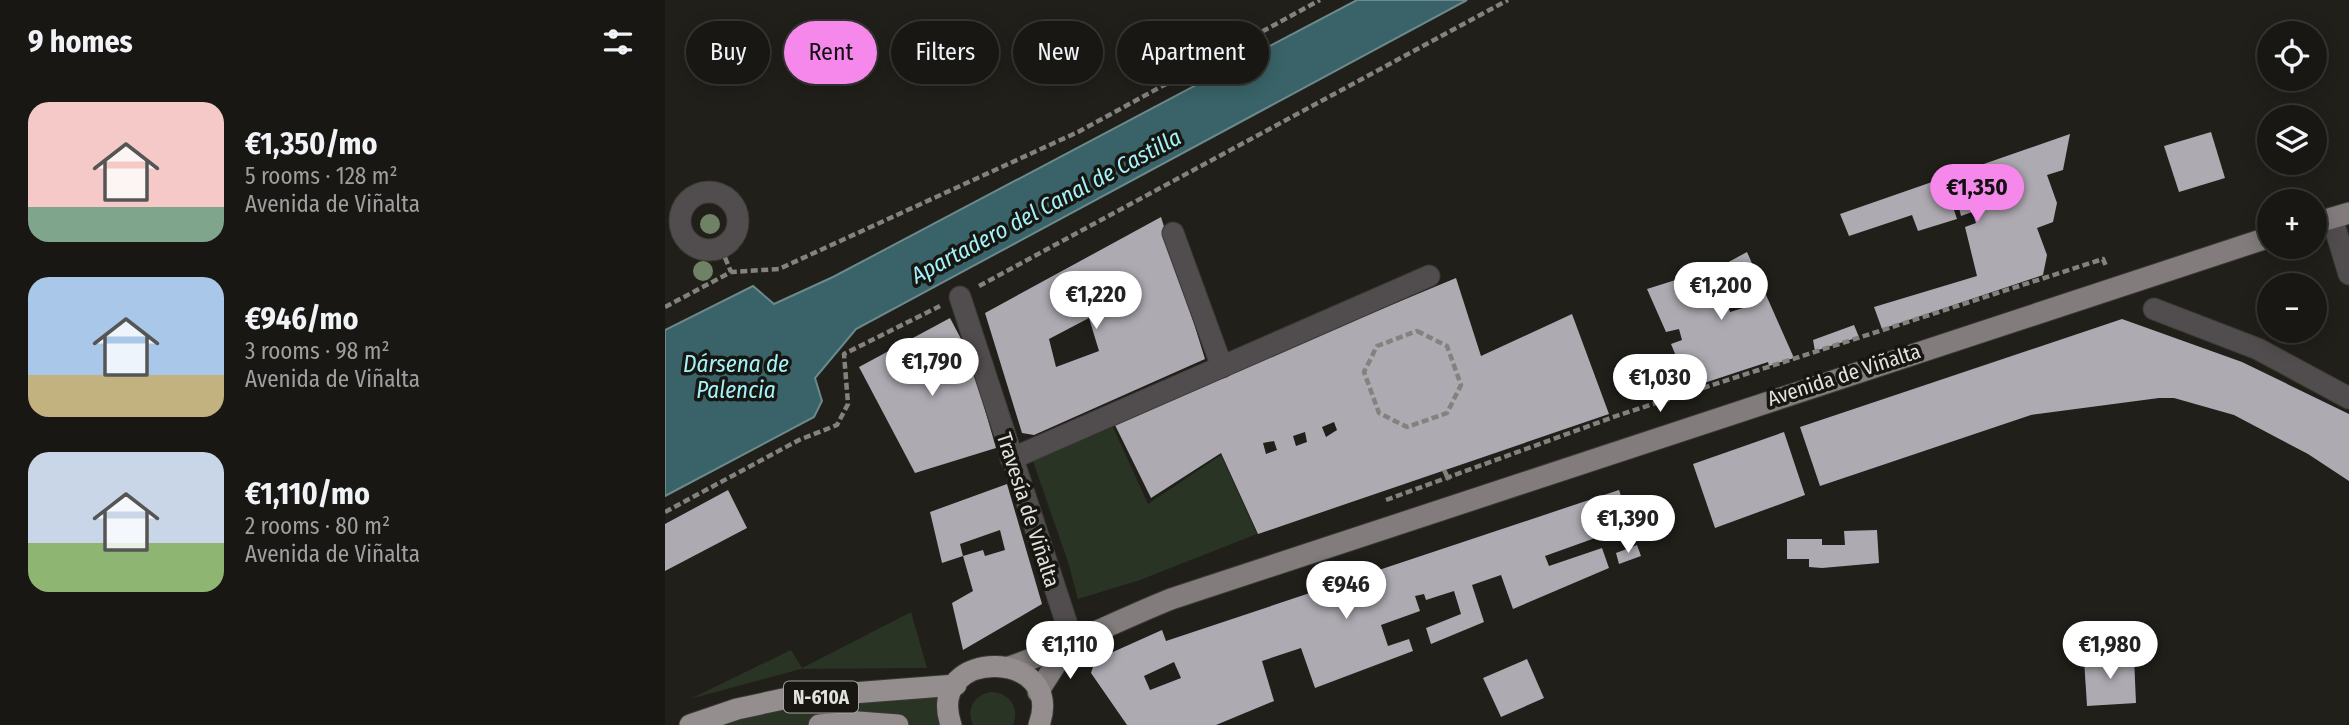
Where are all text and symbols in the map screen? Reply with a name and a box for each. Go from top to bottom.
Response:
chip: Buy [686,21,770,84]
chip: Rent [784,21,877,84]
chip: Filters [891,21,999,84]
chip: New [1013,21,1103,84]
chip: Apartment [1117,21,1269,84]
map controls [2257,21,2327,343]
button: locate [2257,21,2327,91]
icon: filters [599,23,637,61]
text: 9 homes [28,24,133,60]
button: layers [2257,105,2327,175]
water label: Apartadero del Canal de Castilla [905,123,1186,290]
text: €1,350/mo [245,126,377,162]
icon: home [84,130,168,214]
text: 5 rooms · 128 m² [245,162,398,190]
pin: €1,350 [1920,164,2034,224]
text: €1,350 [1946,173,2008,201]
button: + [2257,189,2327,259]
text: Avenida de Viñalta [245,190,420,218]
pin: €1,200 [1664,262,1778,322]
text: €1,200 [1690,271,1752,299]
pin: €1,220 [1039,272,1153,331]
button: − [2257,273,2327,343]
text: €1,220 [1066,280,1126,308]
text: €946/mo [245,301,358,337]
icon: home [84,305,168,389]
text: 3 rooms · 98 m² [245,337,390,365]
pin: €1,790 [875,338,989,398]
street label: Avenida de Viñalta [1764,338,1924,412]
text: €1,790 [902,347,962,375]
water label: Dársena de Palencia [683,350,789,404]
pin: €1,030 [1603,354,1717,414]
text: €1,030 [1629,363,1691,391]
text: Avenida de Viñalta [245,365,420,393]
street label: Travesía de Viñalta [991,429,1065,591]
text: €1,110/mo [245,476,370,512]
icon: home [84,480,168,564]
pin: €1,390 [1571,496,1685,555]
text: €1,390 [1597,504,1659,532]
text: 2 rooms · 80 m² [245,512,390,540]
text: Avenida de Viñalta [245,540,420,568]
pin: €946 [1305,562,1387,621]
text: €946 [1322,570,1370,598]
pin: €1,110 [1013,622,1127,681]
pin: €1,980 [2053,622,2167,681]
text: €1,110 [1042,630,1098,658]
text: €1,980 [2079,630,2141,658]
road number: N-610A [784,682,858,712]

